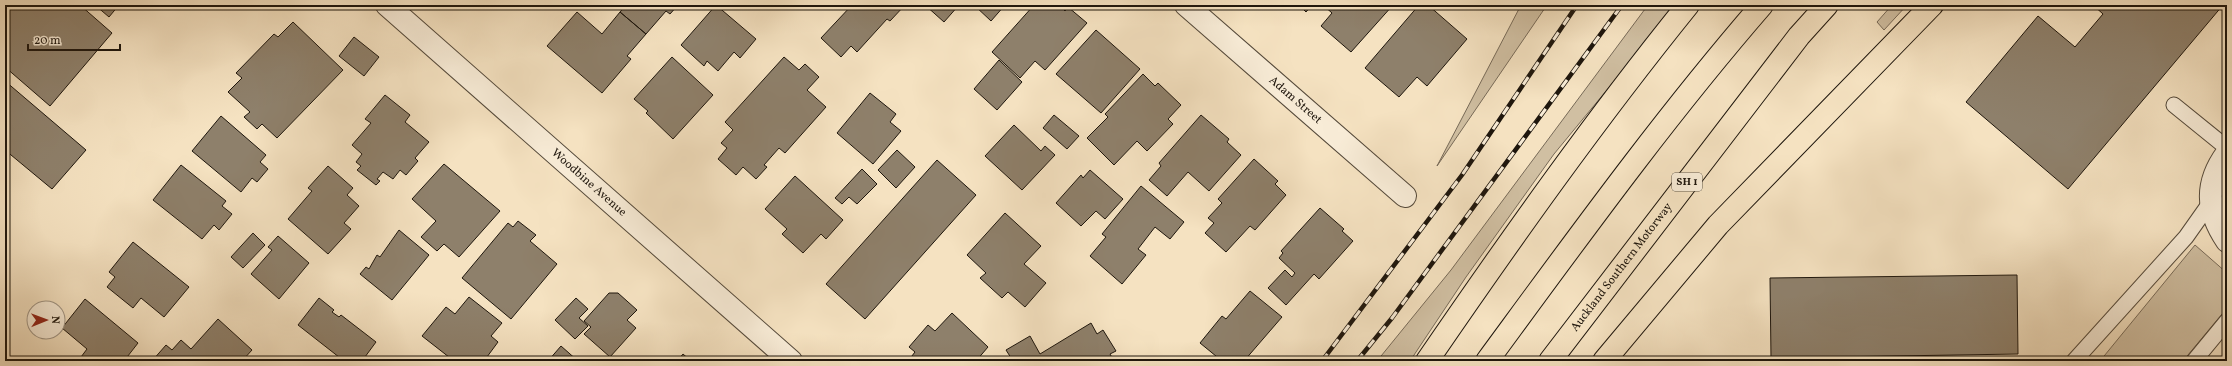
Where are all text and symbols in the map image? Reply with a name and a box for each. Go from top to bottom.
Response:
scale bar [28,26,120,52]
text: 20 m [34,33,61,49]
street label: Adam Street [1265,73,1325,128]
street label: Woodbine Avenue [548,145,630,221]
road number: SH 1 [1672,173,1702,191]
street label: Auckland Southern Motorway [1567,199,1677,335]
north arrow [26,300,66,340]
text: N [47,316,62,324]

